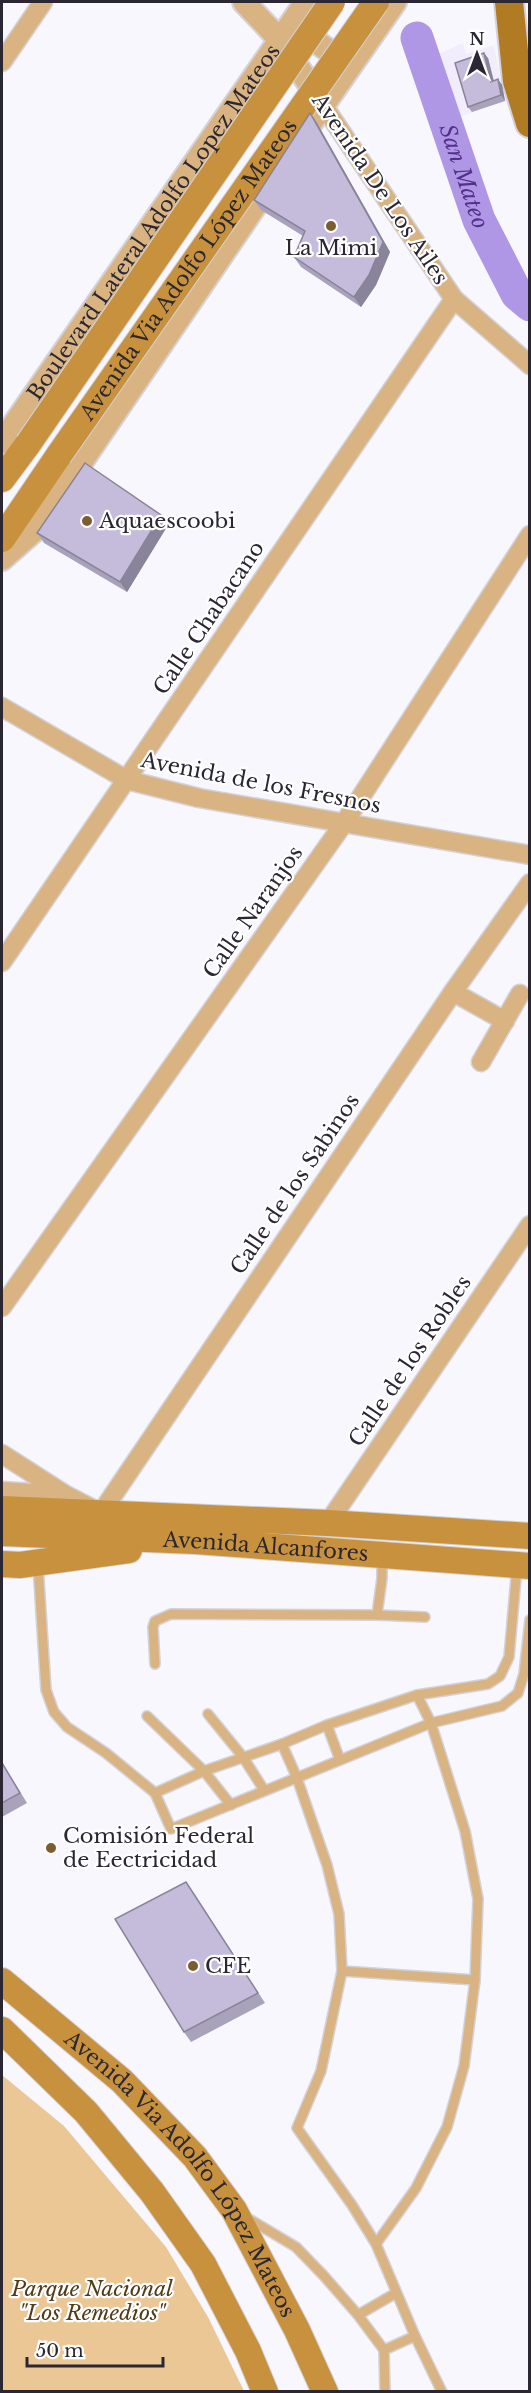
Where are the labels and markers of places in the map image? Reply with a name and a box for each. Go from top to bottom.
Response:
marker: La Mimi [324,219,338,233]
place label: La Mimi [285,235,377,261]
place label: Aquaescoobi [98,508,235,534]
marker: Aquaescoobi [80,514,94,528]
place label: Comisión Federal de Eectricidad [63,1823,254,1873]
marker: Comisión Federal de Eectricidad [44,1841,58,1855]
place label: CFE [205,1953,251,1979]
marker: CFE [186,1959,200,1973]

